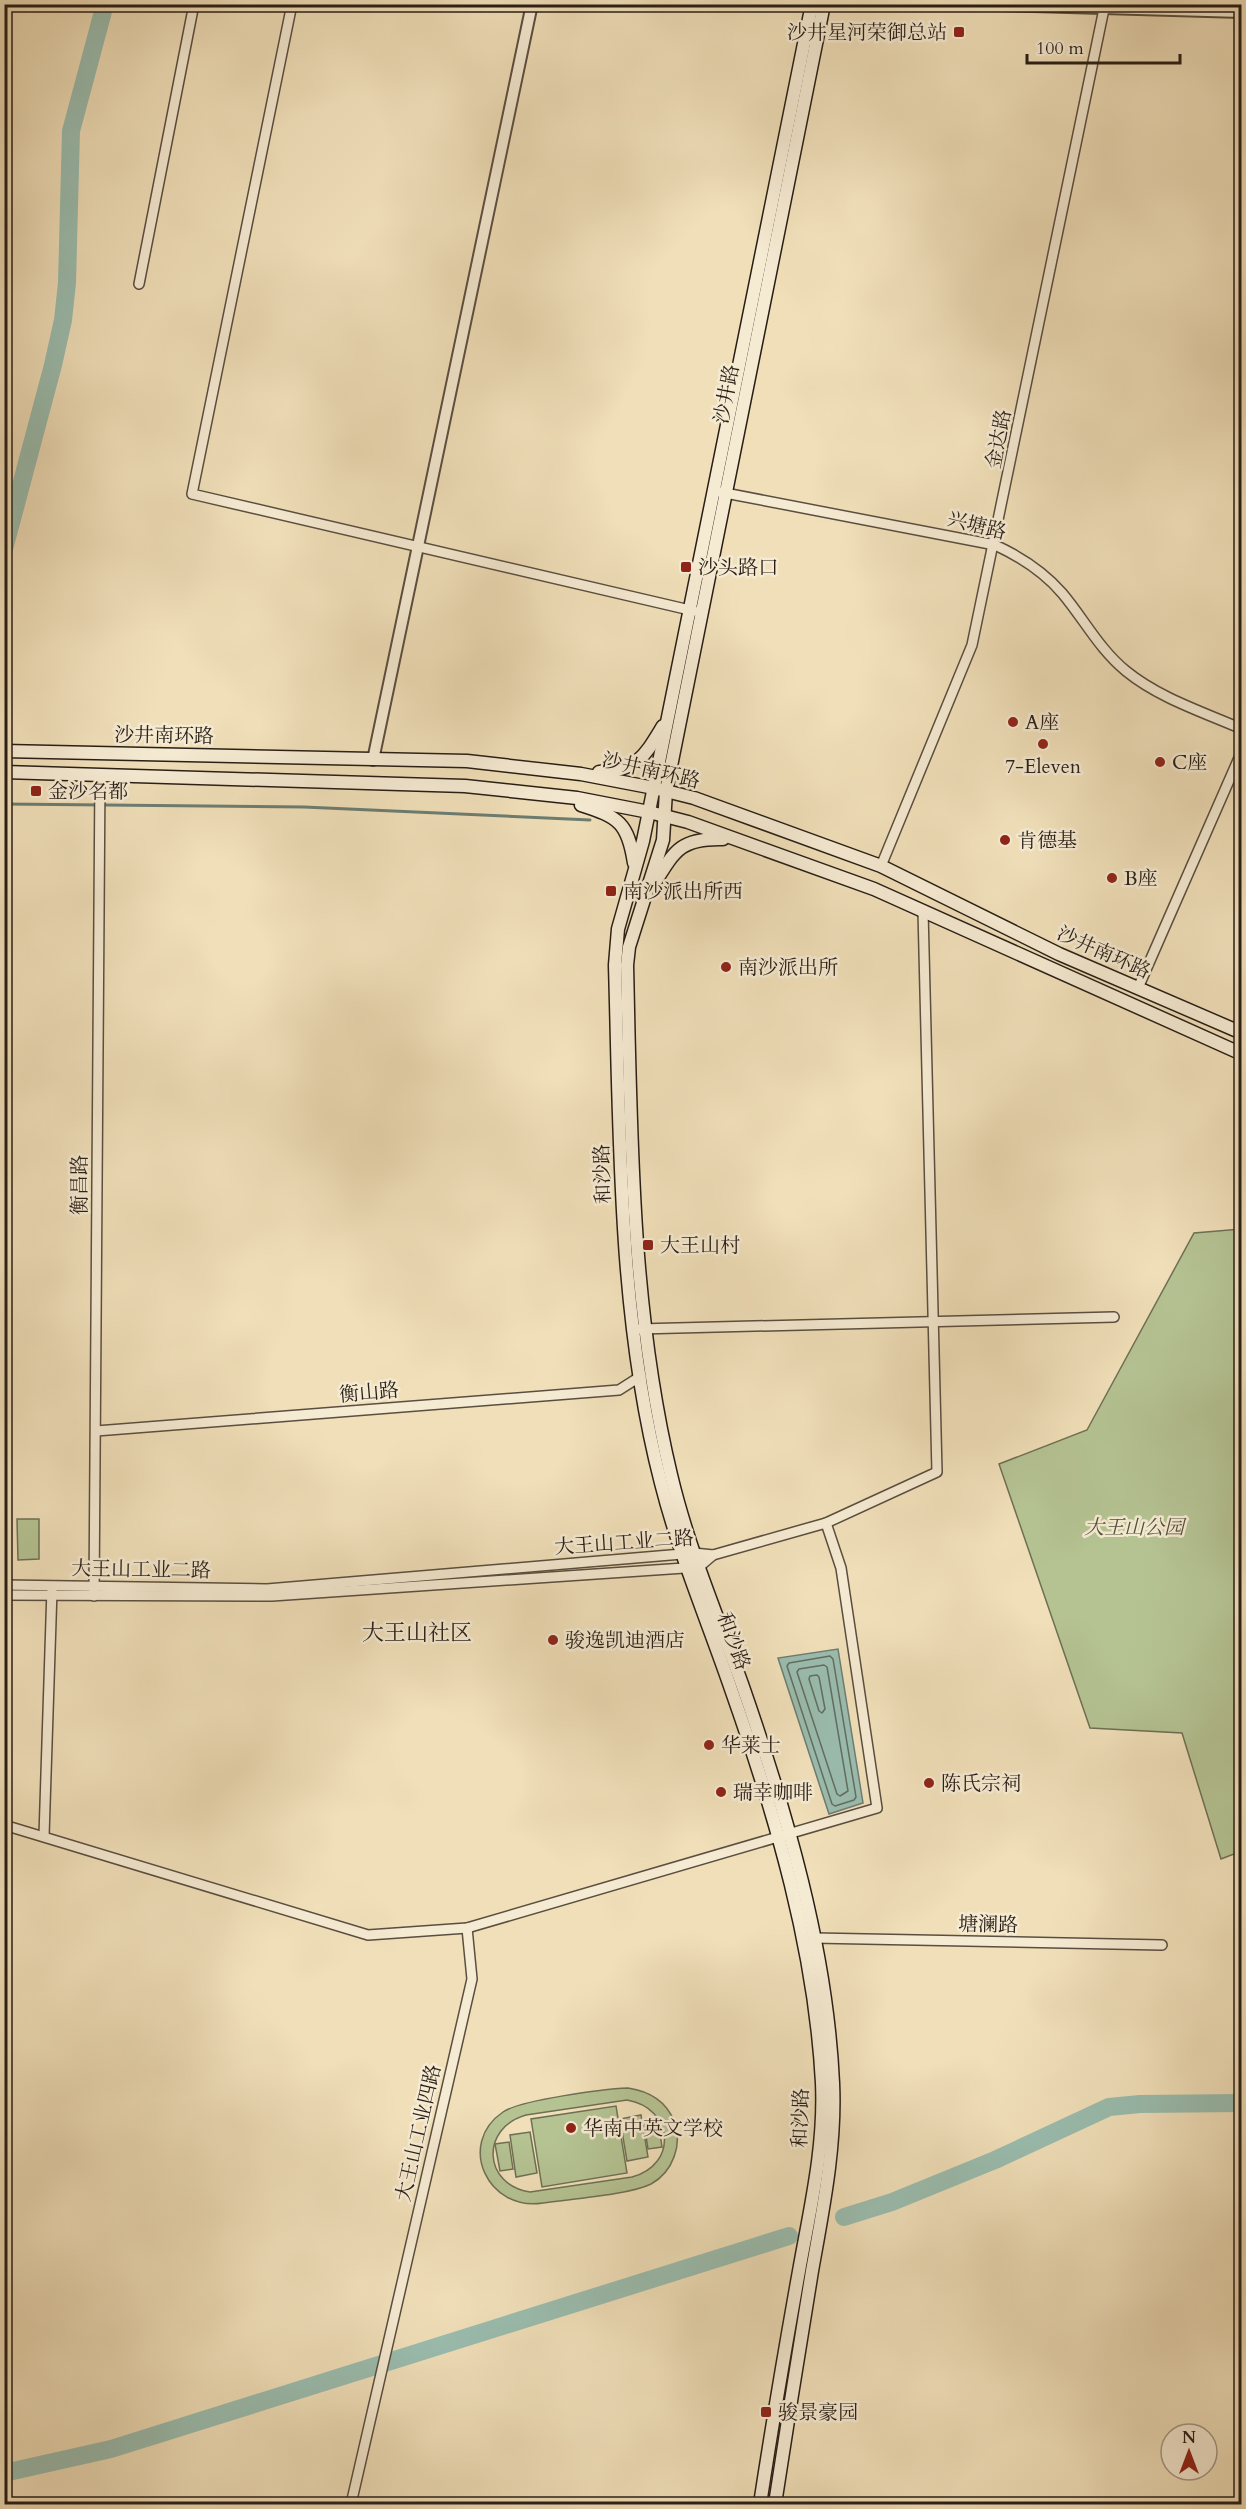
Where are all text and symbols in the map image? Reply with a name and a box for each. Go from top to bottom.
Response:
place label: 沙井星河荣御总站 [787,19,947,46]
marker: 沙井星河荣御总站 [952,25,966,39]
scale bar [1027,27,1180,65]
text: 100 m [1036,36,1084,61]
street label: 沙井路 [708,362,745,426]
street label: 金达路 [980,407,1017,471]
street label: 兴塘路 [945,505,1009,546]
place label: 沙头路口 [698,554,778,581]
marker: 沙头路口 [679,560,693,574]
place label: A座 [1025,709,1059,736]
marker: A座 [1006,715,1020,729]
street label: 沙井南环路 [114,721,214,750]
marker: 7-Eleven [1036,737,1050,751]
street label: 沙井南环路 [599,746,703,795]
place label: C座 [1172,749,1207,776]
place label: 7-Eleven [1005,753,1082,780]
marker: C座 [1153,755,1167,769]
place label: 金沙名都 [48,778,128,805]
marker: 金沙名都 [29,784,43,798]
place label: 肯德基 [1017,827,1077,854]
marker: 肯德基 [998,833,1012,847]
place label: B座 [1124,865,1158,892]
marker: B座 [1105,871,1119,885]
place label: 南沙派出所西 [623,878,743,905]
marker: 南沙派出所西 [604,884,618,898]
street label: 沙井南环路 [1053,920,1155,985]
place label: 南沙派出所 [738,954,838,981]
marker: 南沙派出所 [719,960,733,974]
street label: 和沙路 [588,1144,617,1204]
street label: 衡昌路 [66,1155,93,1215]
place label: 大王山村 [660,1232,740,1259]
marker: 大王山村 [641,1238,655,1252]
street label: 衡山路 [338,1376,400,1409]
park label: 大王山公园 [1084,1514,1187,1541]
street label: 大王山工业二路 [553,1524,695,1561]
street label: 大王山工业二路 [71,1555,211,1584]
street label: 和沙路 [711,1608,756,1674]
district label: 大王山社区 [362,1618,472,1648]
place label: 骏逸凯迪酒店 [565,1627,685,1654]
marker: 骏逸凯迪酒店 [546,1633,560,1647]
place label: 华莱士 [721,1732,781,1759]
marker: 华莱士 [702,1738,716,1752]
place label: 陈氏宗祠 [941,1770,1021,1797]
marker: 陈氏宗祠 [922,1776,936,1790]
place label: 瑞幸咖啡 [733,1779,813,1806]
marker: 瑞幸咖啡 [714,1785,728,1799]
street label: 塘澜路 [958,1910,1018,1939]
street label: 大王山工业四路 [390,2062,447,2204]
street label: 和沙路 [786,2088,815,2148]
place label: 华南中英文学校 [583,2115,723,2142]
marker: 华南中英文学校 [564,2121,578,2135]
place label: 骏景豪园 [778,2399,858,2426]
marker: 骏景豪园 [759,2405,773,2419]
north arrow [1159,2422,1219,2482]
text: N [1182,2427,1196,2449]

